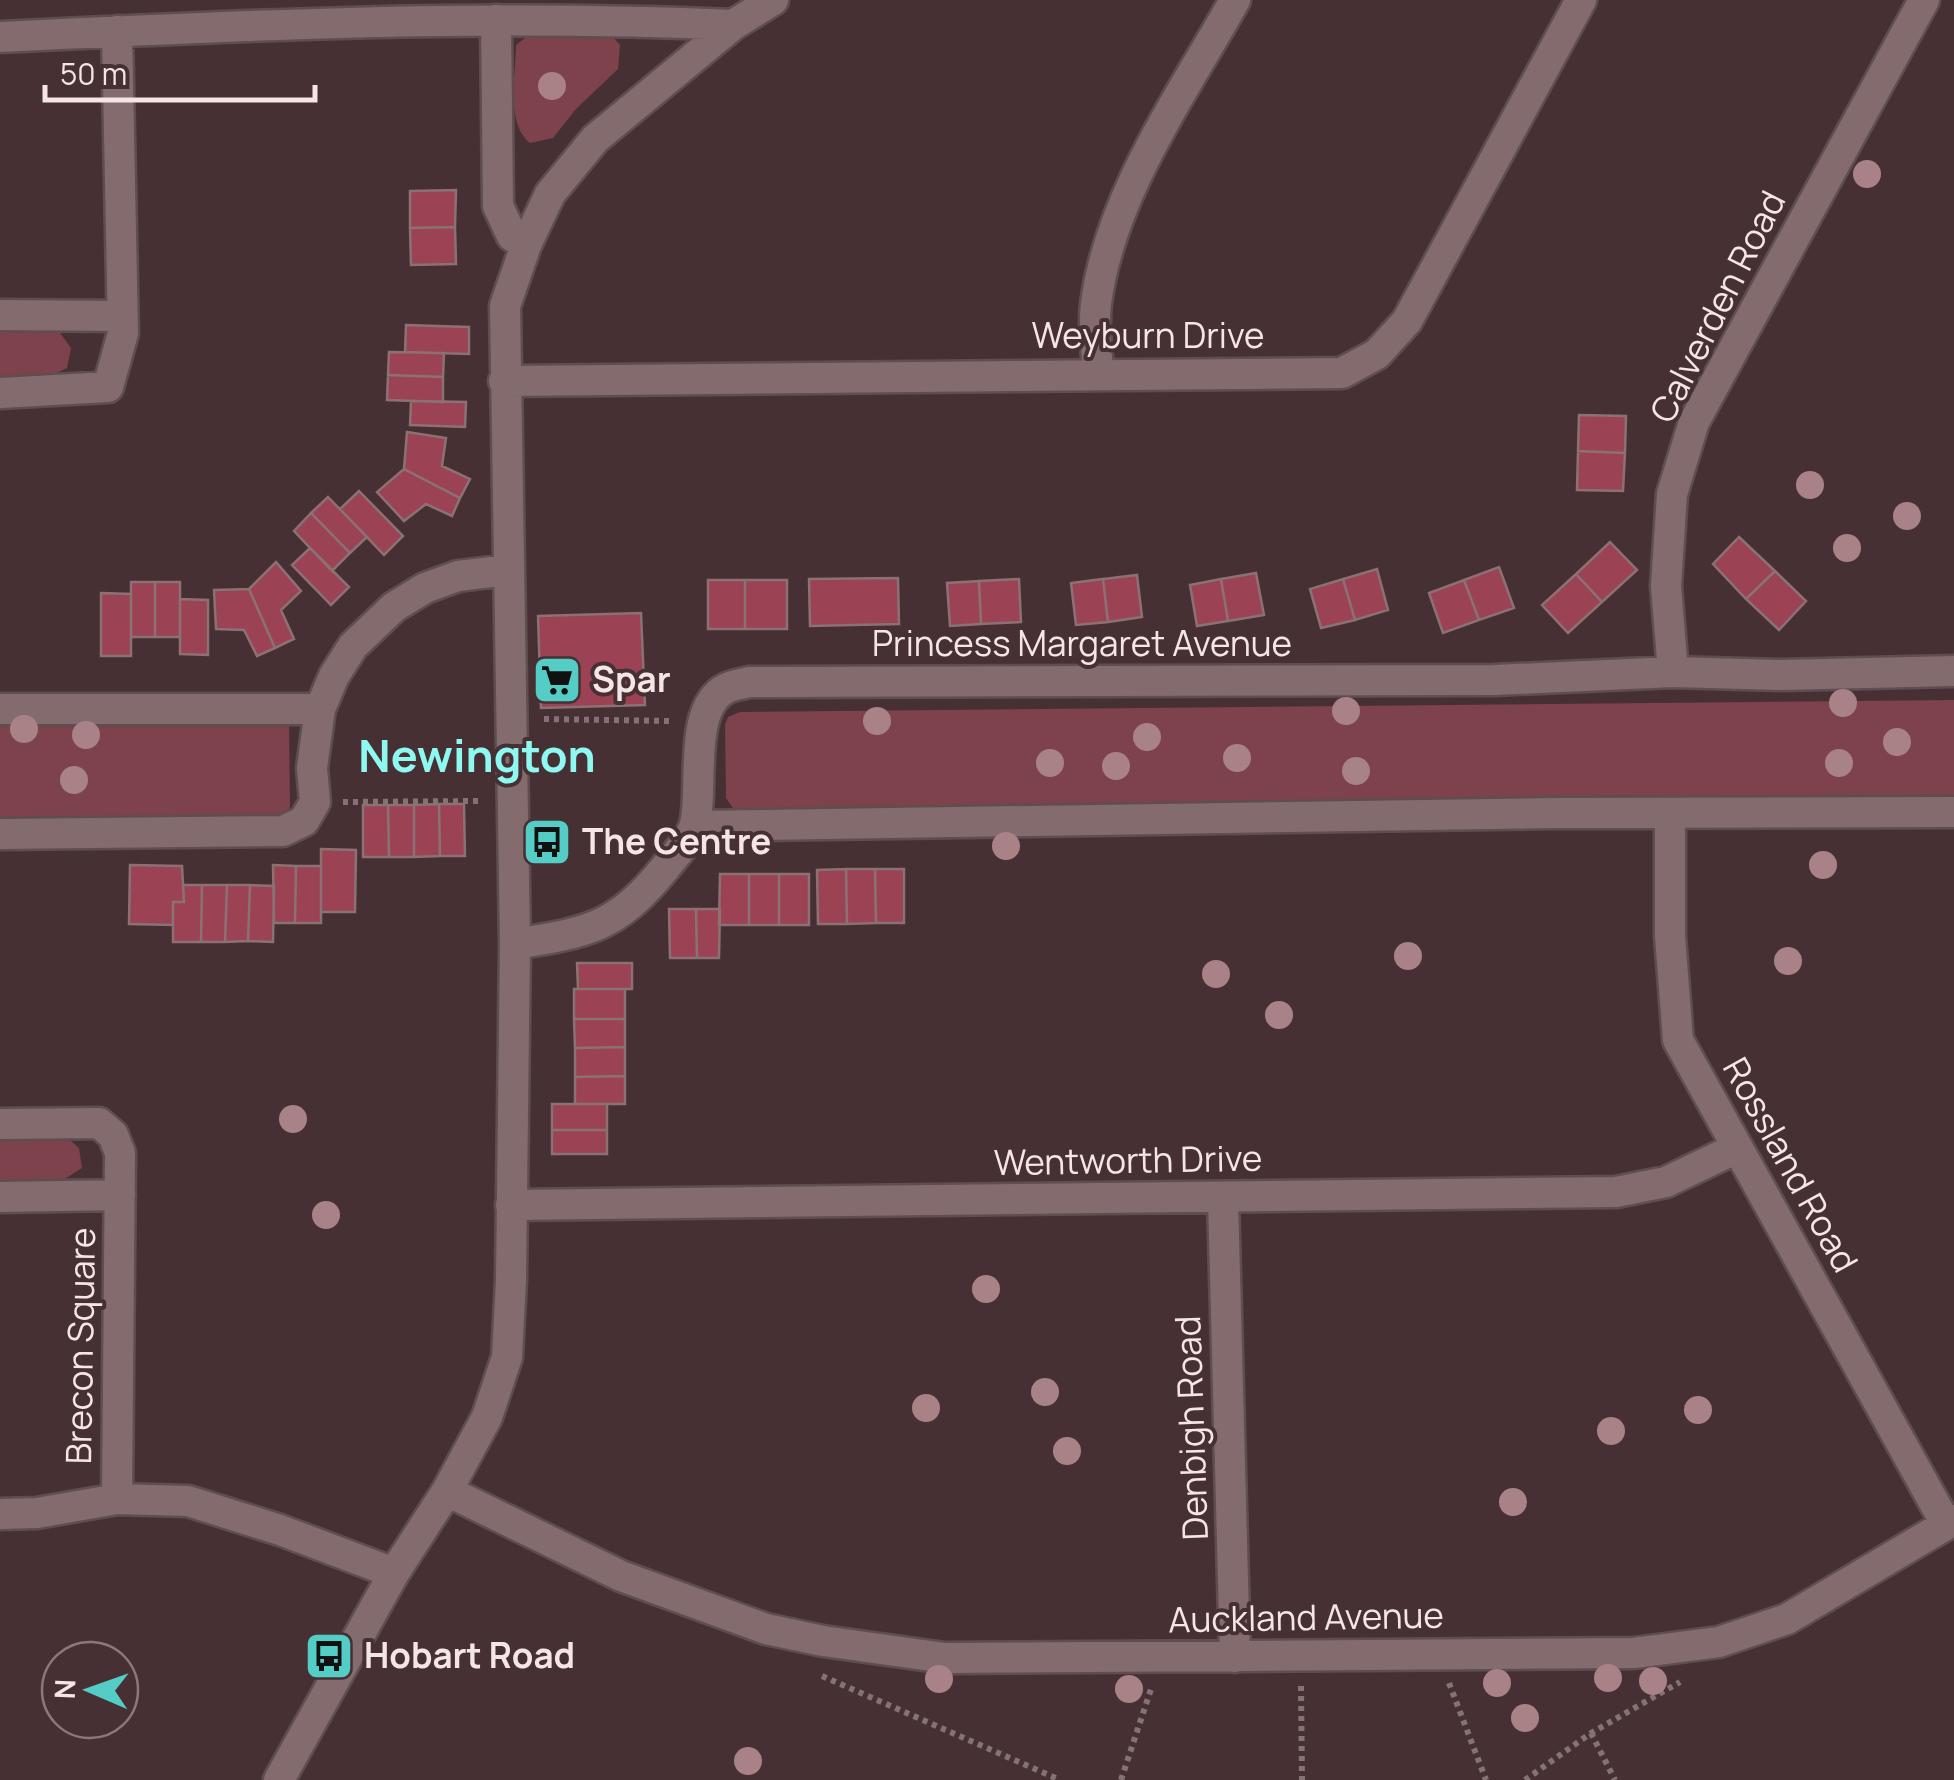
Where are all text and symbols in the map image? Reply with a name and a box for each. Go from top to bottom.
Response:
scale bar [45,40,315,102]
text: 50 m [60,53,127,94]
street label: Calverden Road [1638,183,1796,431]
street label: Weyburn Drive [1032,311,1264,359]
street label: Princess Margaret Avenue [872,619,1292,667]
supermarket icon: Spar [531,654,583,706]
place label: Spar [592,655,671,703]
district label: Newington [358,724,596,786]
bus stop icon: The Centre [521,816,573,868]
place label: The Centre [582,817,771,865]
street label: Rossland Road [1712,1049,1870,1280]
street label: Wentworth Drive [993,1134,1263,1186]
street label: Brecon Square [54,1227,106,1465]
street label: Denbigh Road [1163,1315,1219,1541]
street label: Auckland Avenue [1168,1591,1444,1643]
bus stop icon: Hobart Road [303,1630,355,1682]
place label: Hobart Road [364,1631,575,1679]
north arrow [40,1640,140,1740]
text: N [45,1678,83,1700]

